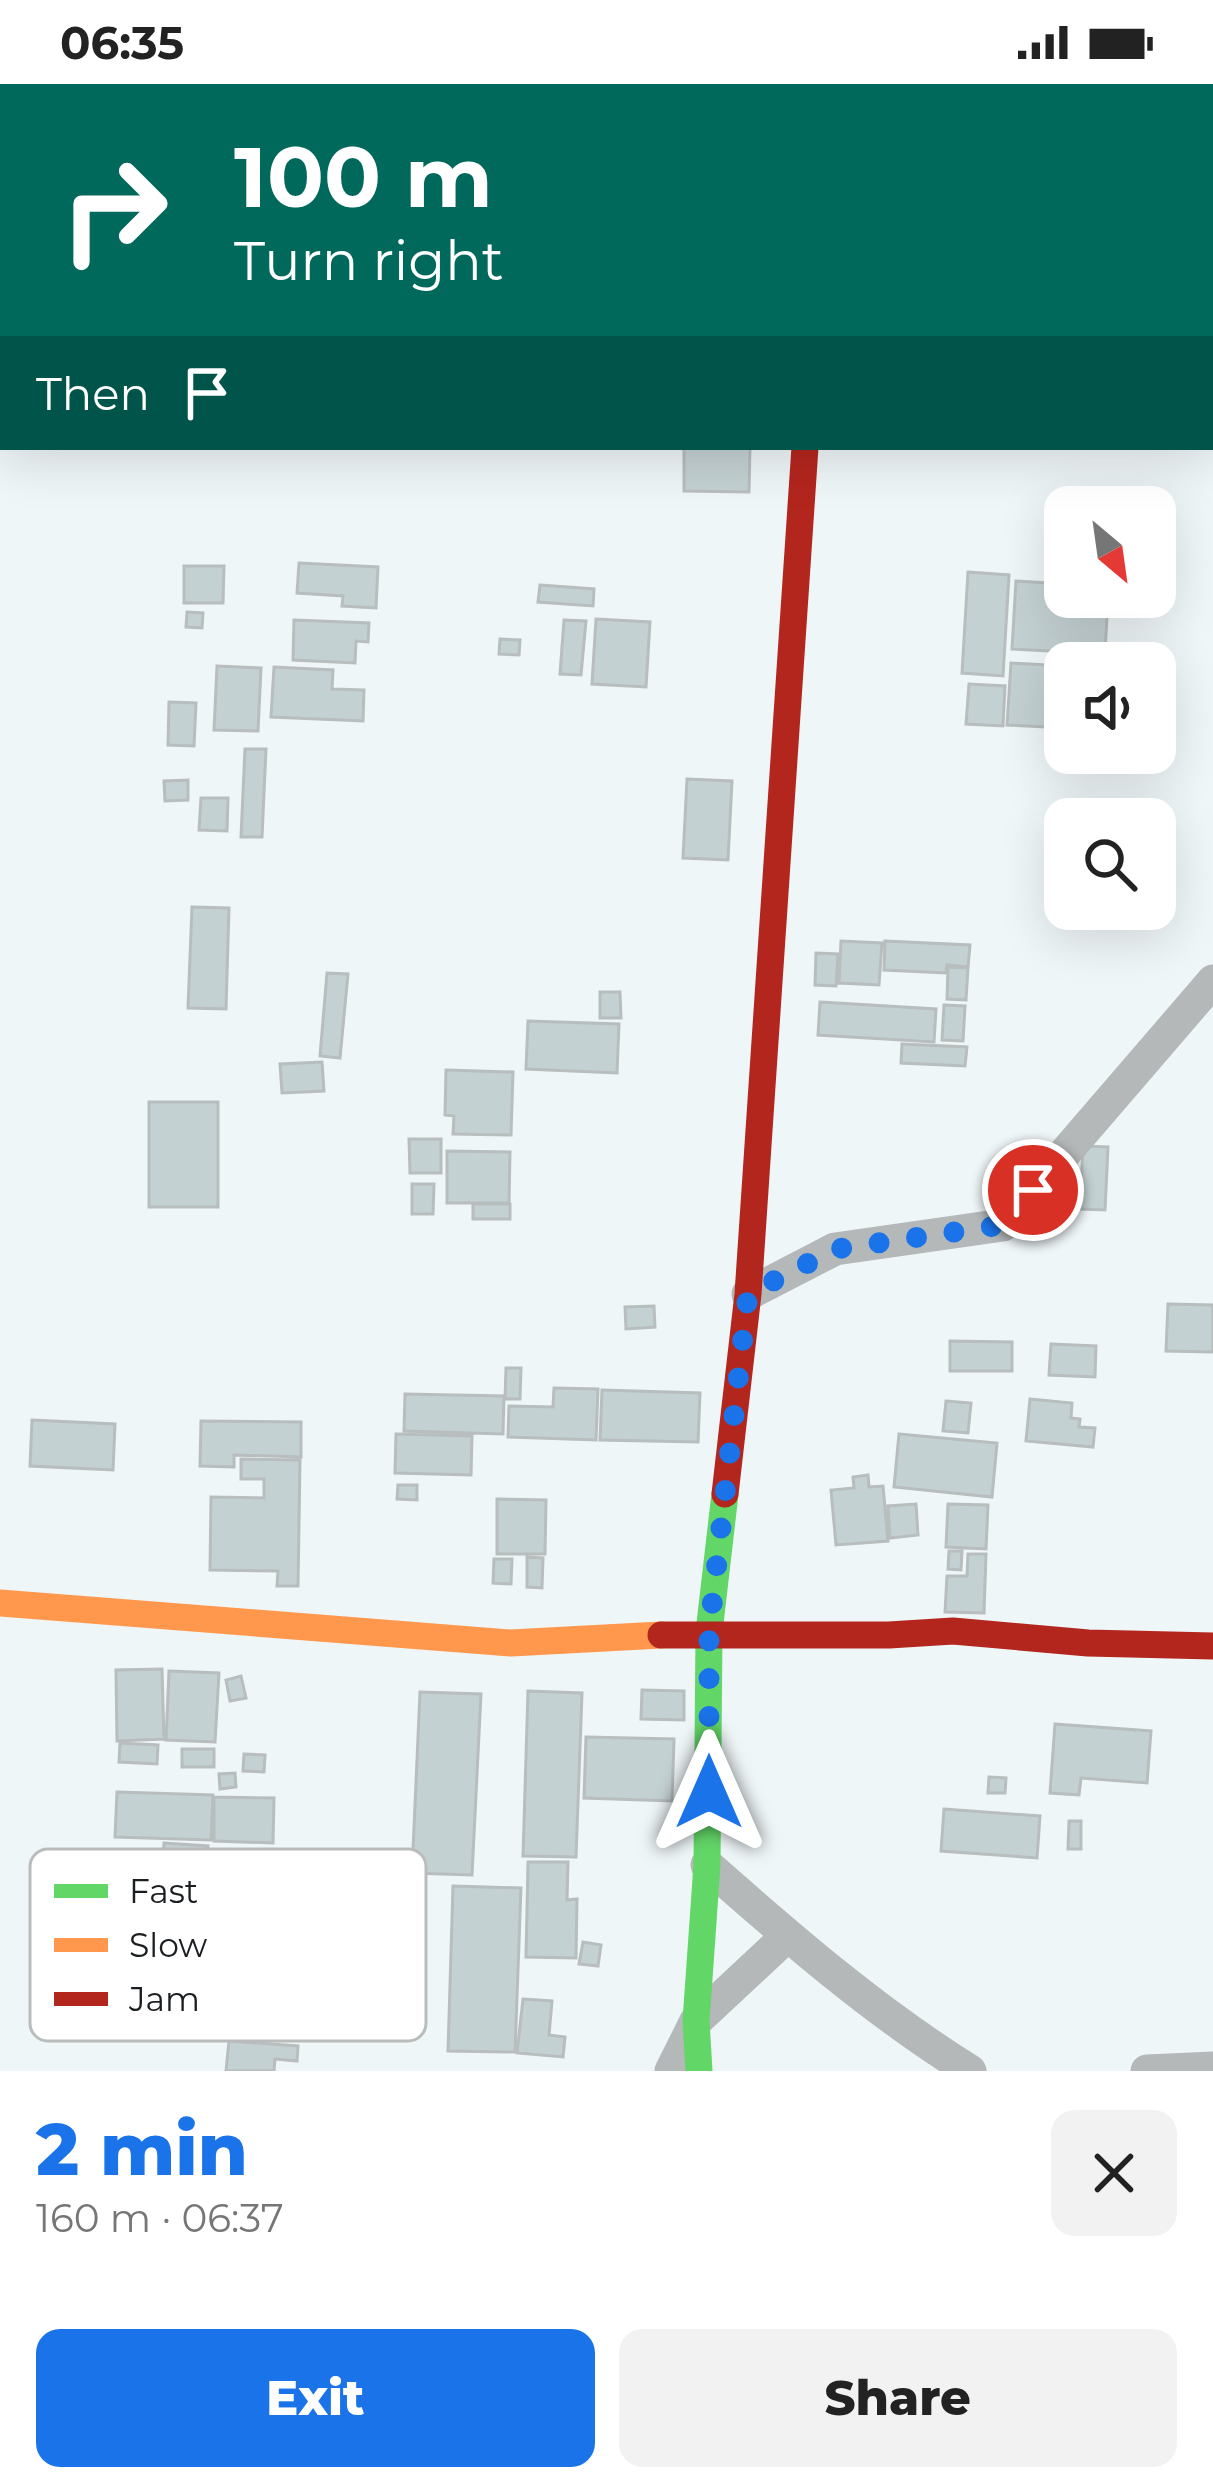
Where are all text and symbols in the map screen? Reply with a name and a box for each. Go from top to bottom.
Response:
text: 06:35 [60,15,184,70]
text: 100 m [234,126,493,228]
icon: right [36,132,192,288]
text: Turn right [234,228,504,294]
icon: arrive [174,360,240,426]
text: Then [36,366,150,421]
north arrow [1044,486,1176,618]
map controls [1044,486,1176,930]
button: sound [1044,642,1176,774]
button: search [1044,798,1176,930]
pin [982,1139,1084,1241]
icon: arrive [1000,1157,1066,1223]
position arrow [646,1729,772,1855]
legend [30,1849,426,2041]
text: Fast [129,1871,198,1911]
text: Slow [129,1925,207,1965]
text: Jam [128,1979,200,2019]
text: 2 min [36,2105,248,2193]
button: close [1051,2110,1177,2236]
text: 160 m · 06:37 [36,2194,284,2242]
button: Exit [36,2329,595,2467]
button: Share [619,2329,1177,2467]

